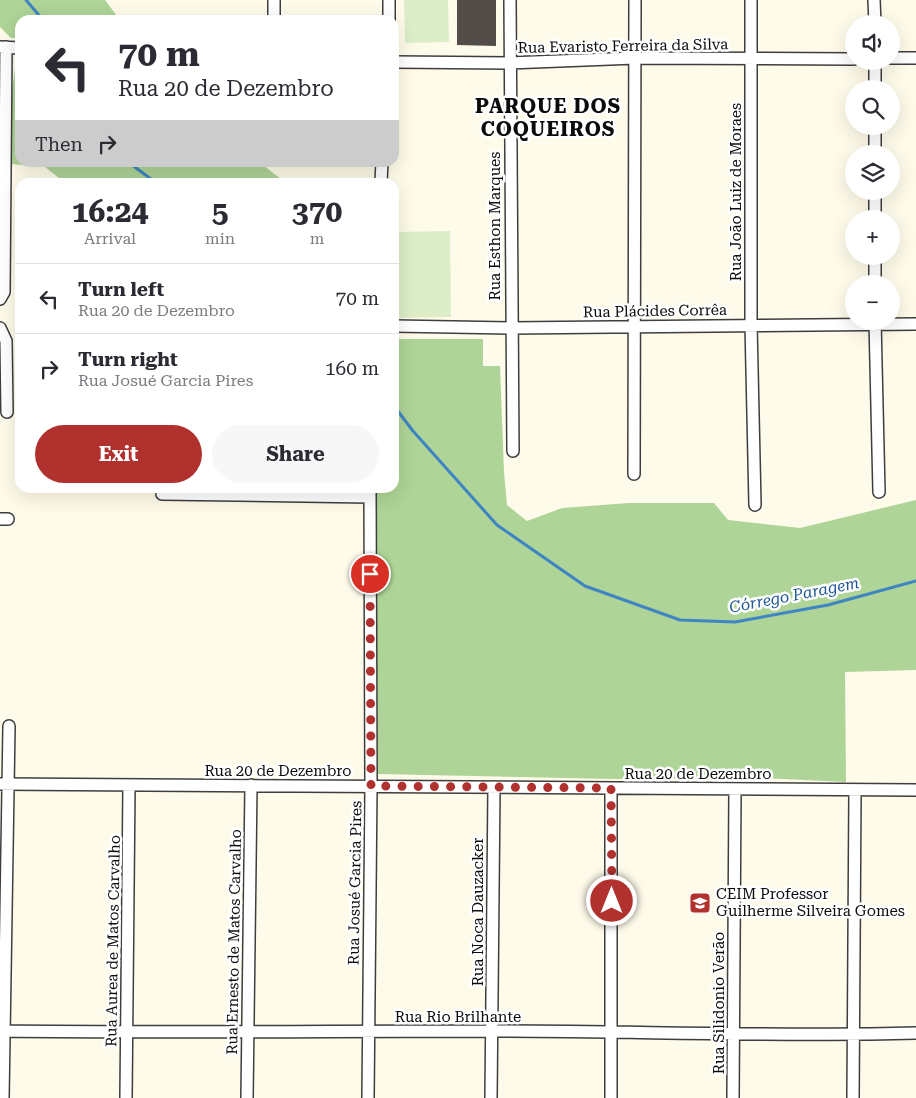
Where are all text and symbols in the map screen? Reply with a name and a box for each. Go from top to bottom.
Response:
map controls [845,15,900,330]
button: sound [845,15,900,70]
text: 70 m [118,34,200,75]
icon: left [35,35,100,100]
street label: Rua Evaristo Ferreira da Silva [518,35,728,57]
text: Rua 20 de Dezembro [118,76,334,101]
button: search [845,80,900,135]
district label: PARQUE DOS COQUEIROS [475,94,621,141]
street label: Rua João Luiz de Moraes [727,103,745,281]
icon: right [93,130,121,158]
text: Then [35,133,83,156]
button: layers [845,145,900,200]
street label: Rua Esthon Marques [486,152,504,300]
text: 16:24 [72,194,148,229]
text: 5 [212,194,228,229]
text: 370 [292,194,342,229]
button: + [845,210,900,265]
text: Arrival [84,229,136,248]
text: min [205,229,235,248]
text: m [310,229,324,248]
button: − [845,275,900,330]
text: Turn left [78,278,164,301]
icon: left [35,285,63,313]
text: 70 m [336,287,379,310]
text: Rua 20 de Dezembro [78,301,235,320]
street label: Rua Plácides Corrêa [583,301,727,321]
text: Turn right [78,348,178,371]
icon: right [35,355,63,383]
text: 160 m [325,357,379,380]
text: Rua Josué Garcia Pires [78,371,253,390]
button: Exit [35,425,202,483]
button: Share [212,425,379,483]
pin [349,553,391,595]
icon: arrive [356,560,384,588]
water label: Córrego Paragem [728,573,860,617]
street label: Rua 20 de Dezembro [204,762,352,780]
street label: Rua 20 de Dezembro [624,765,772,783]
street label: Rua Josué Garcia Pires [345,801,365,965]
street label: Rua Ernesto de Matos Carvalho [223,829,245,1055]
street label: Rua Aurea de Matos Carvalho [102,835,124,1047]
street label: Rua Noca Dauzacker [469,838,487,986]
position arrow [585,874,637,926]
place label: CEIM Professor Guilherme Silveira Gomes [716,885,905,920]
school or university icon: CEIM Professor Guilherme Silveira Gomes [688,891,712,915]
street label: Rua Silidonio Verão [710,932,728,1074]
street label: Rua Rio Brilhante [395,1008,521,1026]

